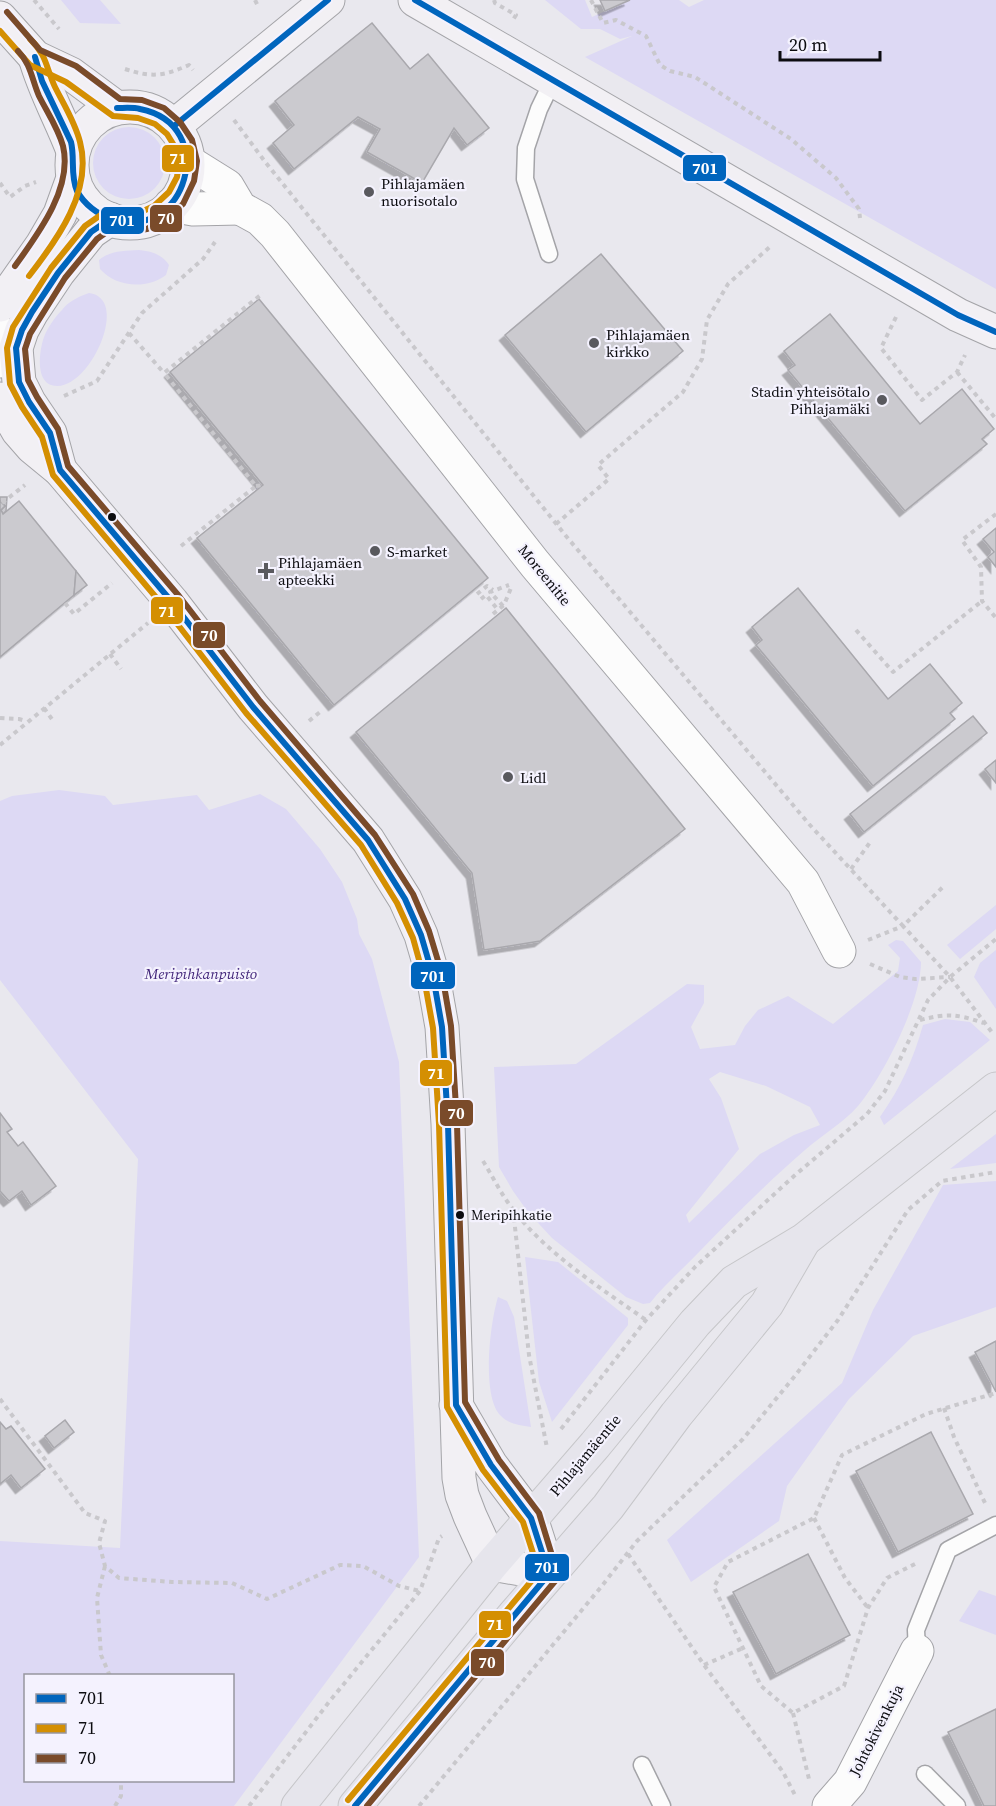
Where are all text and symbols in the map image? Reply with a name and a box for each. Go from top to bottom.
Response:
scale bar [780,24,880,62]
text: 20 m [789,32,827,57]
line badge: 71 [161,144,195,173]
text: 71 [169,147,187,169]
line badge: 701 [682,154,727,182]
text: 701 [692,157,718,179]
place label: Pihlajamäen nuorisotalo [381,173,465,211]
marker: Pihlajamäen nuorisotalo [362,185,376,199]
line badge: 70 [149,204,183,233]
line badge: 701 [100,206,145,235]
text: 70 [157,207,175,229]
text: 701 [109,209,135,231]
place label: Pihlajamäen kirkko [606,324,690,362]
marker: Pihlajamäen kirkko [587,336,601,350]
place label: Stadin yhteisötalo Pihlajamäki [751,381,870,419]
marker: Stadin yhteisötalo Pihlajamäki [875,393,889,407]
unlabelled marker [106,511,118,523]
street label: Moreenitie [514,540,577,610]
place label: S-market [387,541,447,562]
marker: S-market [368,544,382,558]
place label: Pihlajamäen apteekki [278,552,362,590]
marker: Pihlajamäen apteekki [259,564,273,578]
line badge: 71 [150,596,184,625]
text: 71 [158,600,176,622]
line badge: 70 [192,621,226,649]
text: 70 [200,624,218,646]
place label: Lidl [520,767,547,788]
marker: Lidl [501,770,515,784]
line badge: 701 [410,961,456,990]
park label: Meripihkanpuisto [144,963,257,984]
text: 701 [420,965,446,987]
line badge: 71 [419,1059,453,1087]
text: 71 [427,1062,445,1084]
line badge: 70 [439,1099,474,1127]
text: 70 [447,1102,465,1124]
place label: Meripihkatie [471,1205,552,1225]
marker: Meripihkatie [454,1209,466,1221]
street label: Pihlajamäentie [545,1409,626,1500]
line badge: 701 [524,1553,570,1582]
text: 701 [534,1556,560,1578]
line badge: 71 [478,1610,512,1639]
text: 71 [486,1613,504,1635]
line badge: 70 [470,1648,505,1677]
text: 70 [478,1651,496,1673]
legend [24,1674,234,1782]
street label: Johtokivenkuja [843,1680,908,1780]
text: 701 [78,1685,105,1710]
text: 71 [78,1715,96,1740]
text: 70 [78,1745,96,1770]

